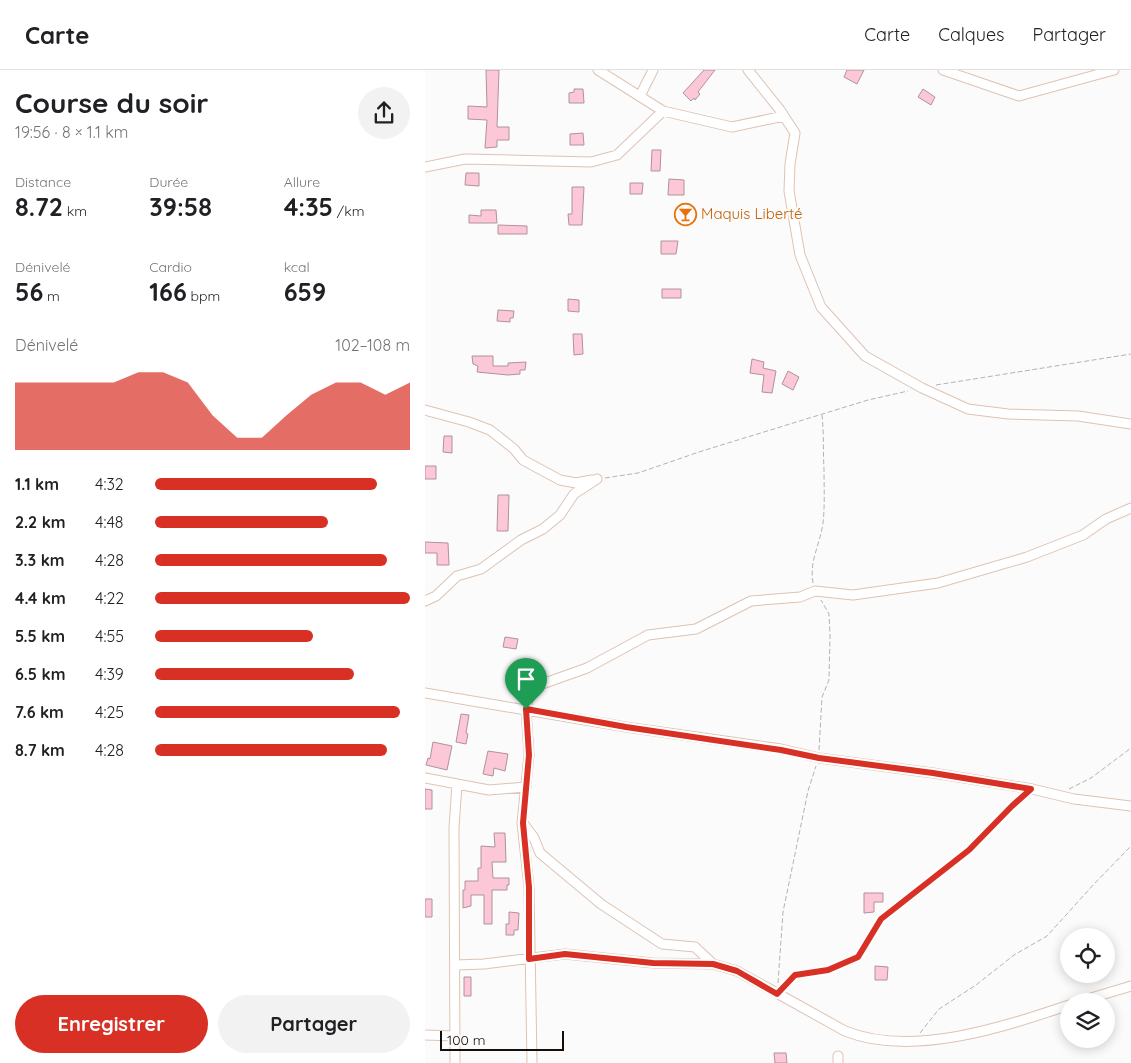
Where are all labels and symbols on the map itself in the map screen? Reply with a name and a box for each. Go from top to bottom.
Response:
bar icon: Maquis Liberté [673,202,697,226]
place label: Maquis Liberté [701,204,802,223]
pin [505,658,547,709]
scale bar [440,1028,564,1051]

